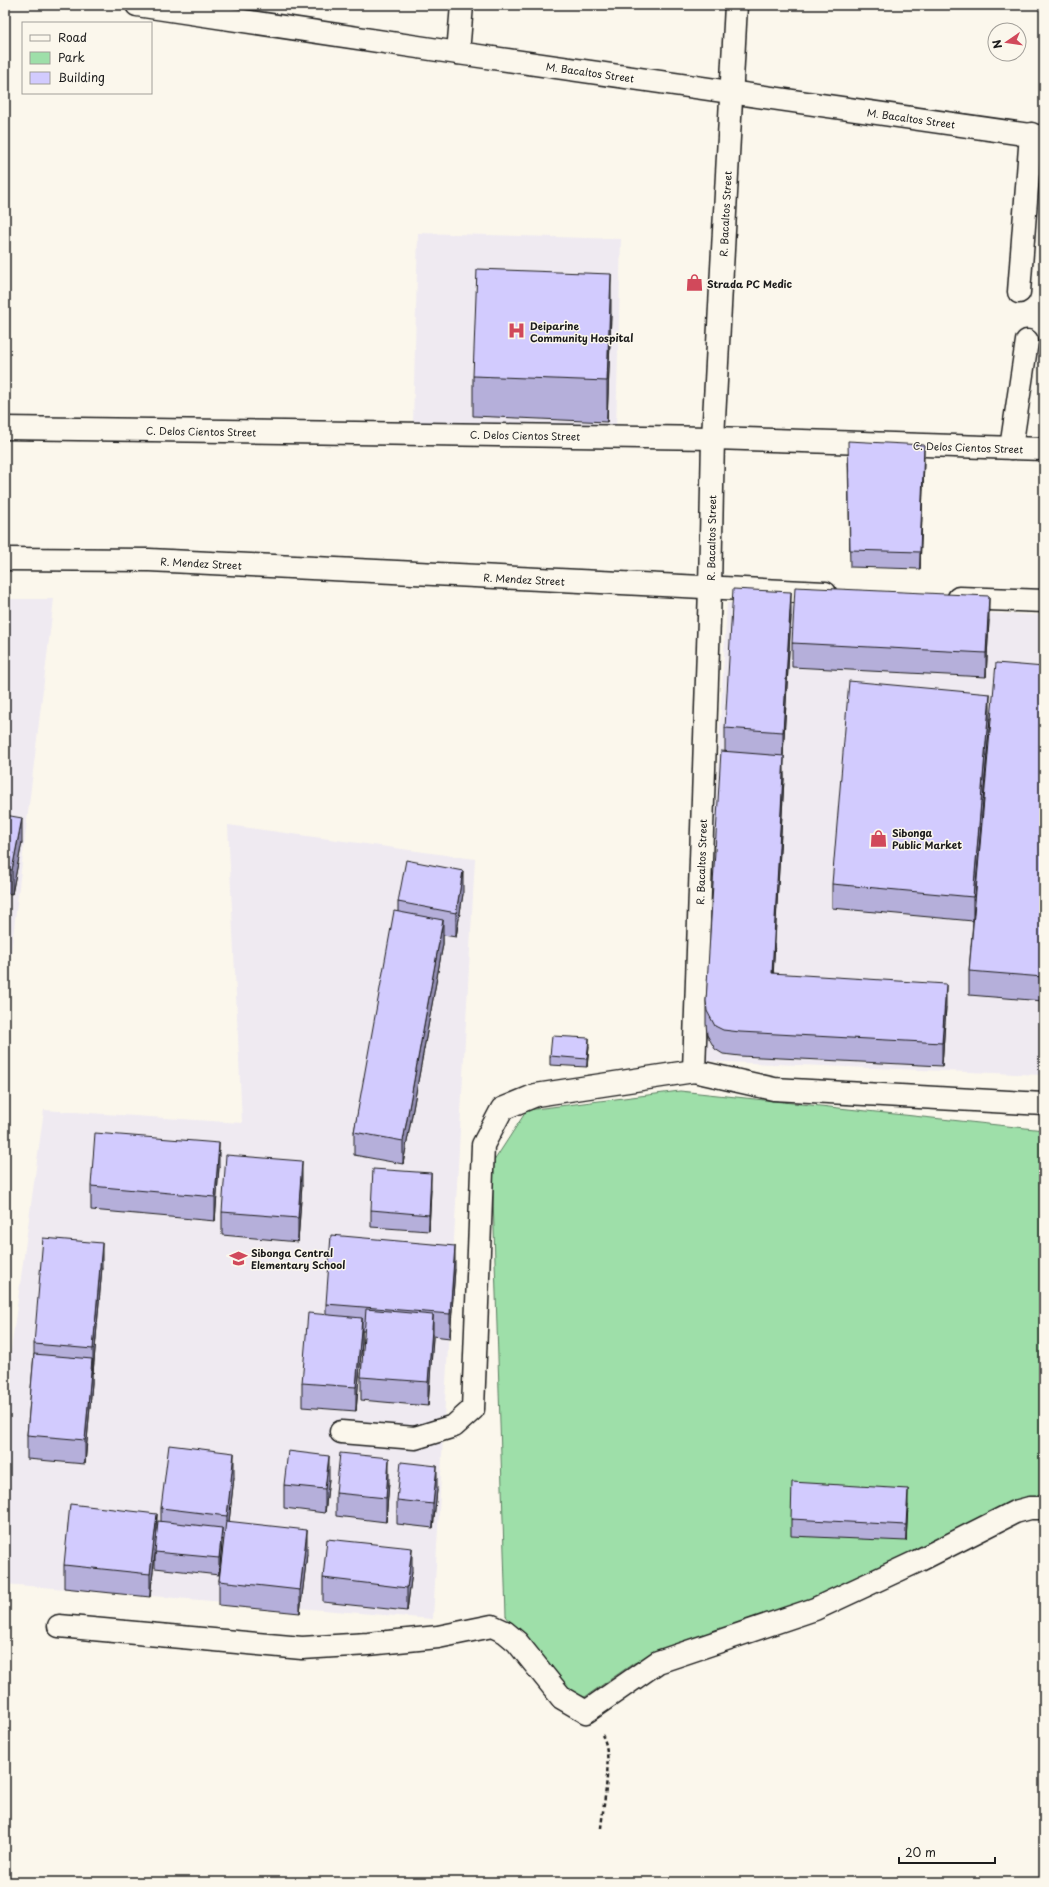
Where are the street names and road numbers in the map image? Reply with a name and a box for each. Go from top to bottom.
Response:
street label: M. Bacaltos Street [545,58,635,86]
street label: M. Bacaltos Street [866,104,956,132]
street label: R. Bacaltos Street [715,170,735,257]
street label: C. Delos Cientos Street [146,423,256,439]
street label: C. Delos Cientos Street [470,427,580,443]
street label: C. Delos Cientos Street [913,438,1024,456]
street label: R. Bacaltos Street [703,495,719,581]
street label: R. Mendez Street [160,553,242,573]
street label: R. Mendez Street [483,569,565,589]
street label: R. Bacaltos Street [692,819,710,905]

